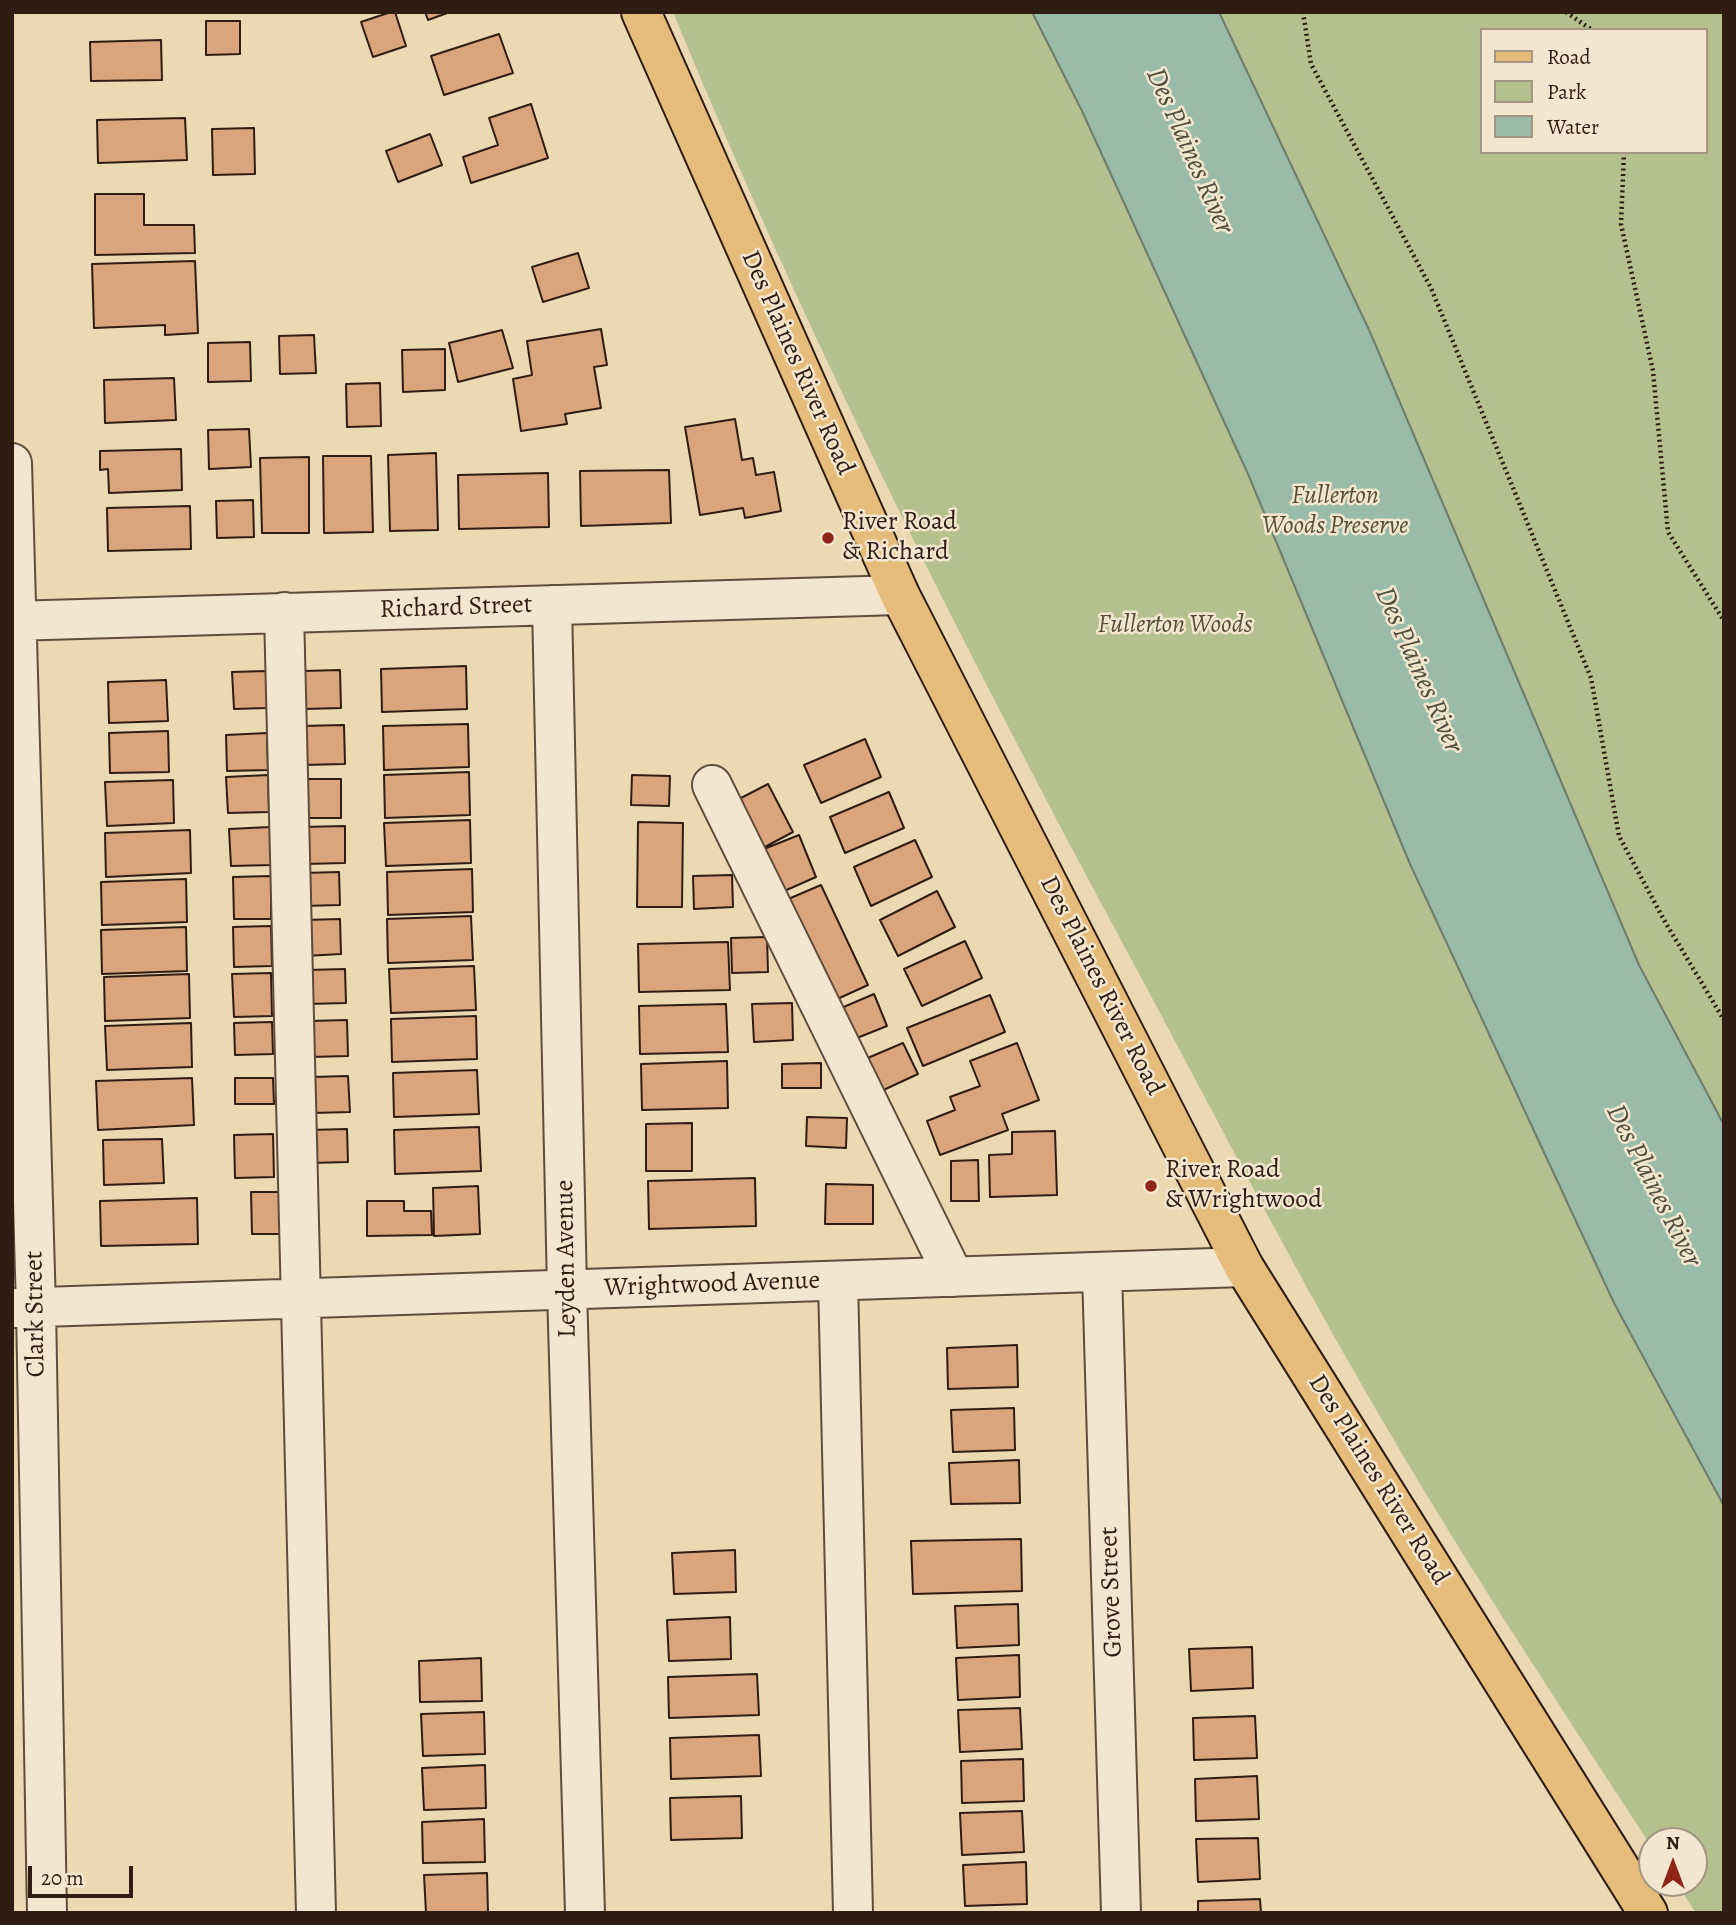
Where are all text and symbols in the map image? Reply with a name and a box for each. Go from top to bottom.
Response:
legend [1480,28,1708,154]
text: Road [1547,43,1591,71]
water label: Des Plaines River [1137,63,1241,239]
text: Park [1547,78,1586,106]
text: Water [1547,113,1599,141]
street label: Des Plaines River Road [734,246,860,480]
park label: Fullerton Woods Preserve [1262,481,1408,542]
place label: River Road & Richard [842,507,957,568]
marker: River Road & Richard [820,530,836,546]
water label: Des Plaines River [1366,582,1470,758]
street label: Richard Street [379,590,533,626]
park label: Fullerton Woods [1098,610,1252,642]
street label: Des Plaines River Road [1032,871,1170,1101]
water label: Des Plaines River [1598,1099,1708,1273]
place label: River Road & Wrightwood [1165,1155,1322,1216]
marker: River Road & Wrightwood [1143,1178,1159,1194]
street label: Leyden Avenue [550,1180,584,1338]
street label: Clark Street [19,1250,53,1378]
street label: Wrightwood Avenue [603,1266,821,1304]
street label: Des Plaines River Road [1301,1369,1455,1591]
street label: Grove Street [1094,1526,1130,1658]
north arrow [1638,1827,1708,1897]
text: N [1666,1830,1680,1856]
scale bar [32,1852,136,1896]
text: 20 m [41,1864,84,1892]

